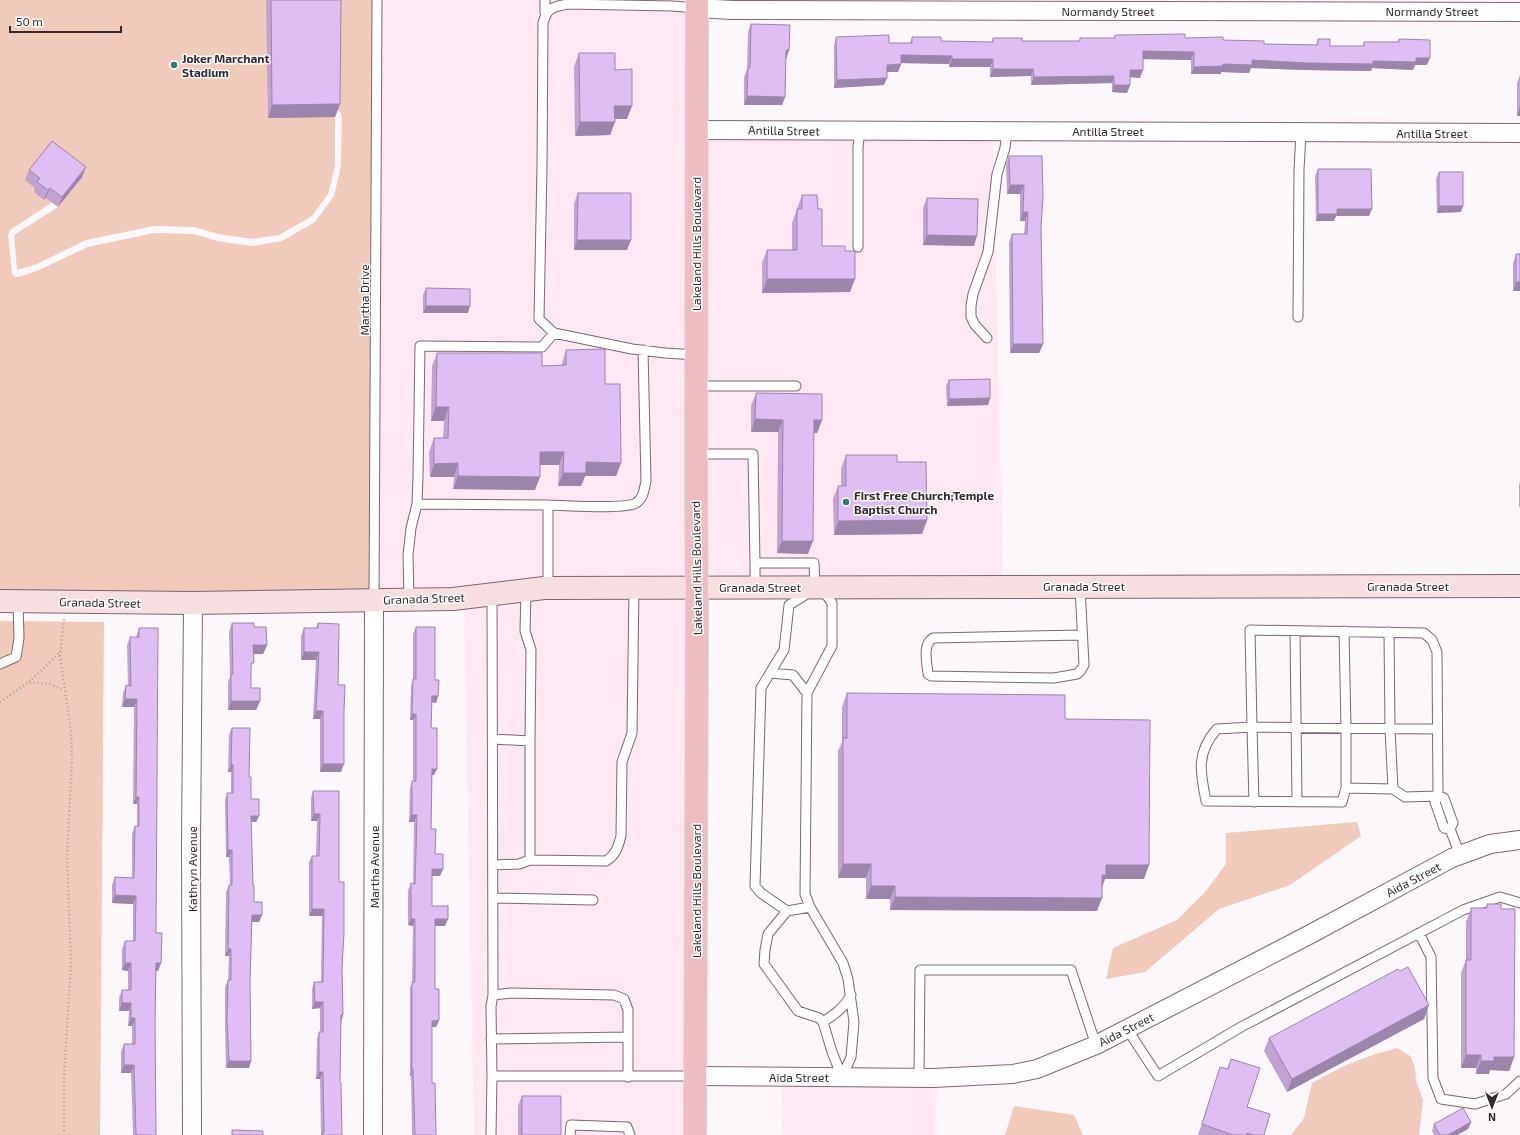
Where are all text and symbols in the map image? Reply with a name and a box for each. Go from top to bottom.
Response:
street label: Normandy Street [1061,4,1155,18]
street label: Normandy Street [1385,4,1479,18]
scale bar [10,8,121,34]
text: 50 m [16,14,43,28]
place label: Joker Marchant Stadium [182,51,269,79]
marker: Joker Marchant Stadium [169,60,179,70]
street label: Antilla Street [748,122,820,138]
street label: Antilla Street [1072,124,1144,138]
street label: Antilla Street [1396,126,1468,140]
street label: Lakeland Hills Boulevard [689,177,703,311]
street label: Martha Drive [357,264,371,336]
place label: First Free Church;Temple Baptist Church [854,488,994,516]
marker: First Free Church;Temple Baptist Church [841,497,851,507]
street label: Lakeland Hills Boulevard [688,501,704,635]
street label: Granada Street [1043,579,1125,593]
street label: Granada Street [1367,579,1449,593]
street label: Granada Street [719,580,801,594]
street label: Granada Street [383,590,466,606]
street label: Granada Street [59,594,142,610]
street label: Lakeland Hills Boulevard [689,824,703,958]
street label: Kathryn Avenue [185,826,199,912]
street label: Martha Avenue [367,826,381,908]
street label: Aida Street [1383,859,1443,899]
street label: Aida Street [1096,1009,1156,1049]
street label: Aida Street [769,1070,829,1084]
north arrow [1472,1087,1512,1127]
text: N [1488,1111,1496,1124]

